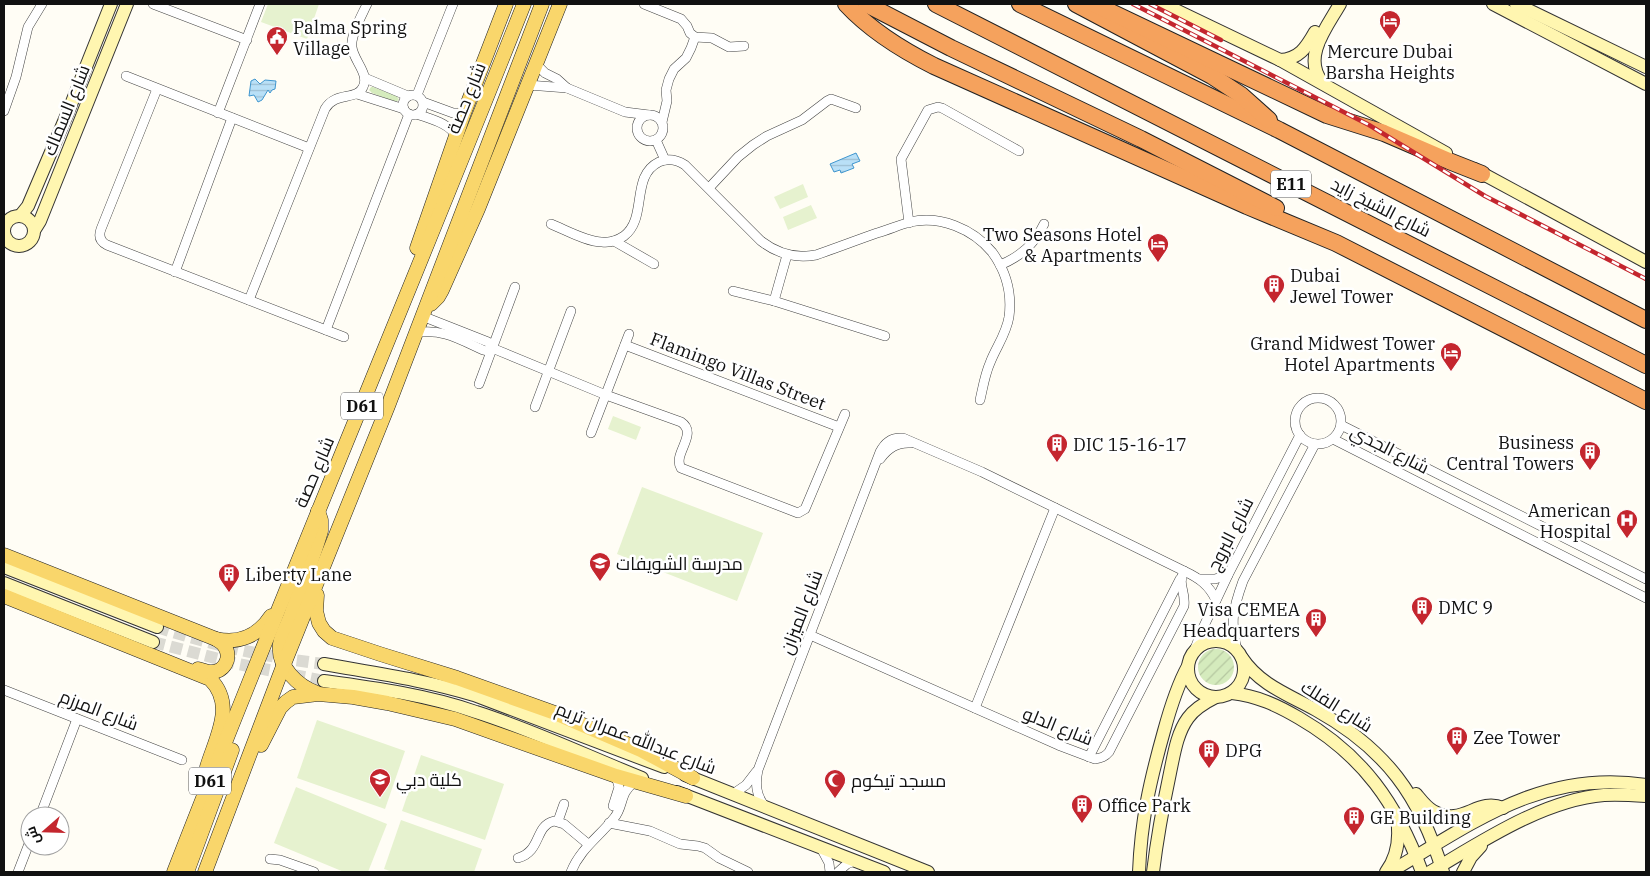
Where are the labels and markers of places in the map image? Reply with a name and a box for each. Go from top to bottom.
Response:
hotel icon: Mercure Dubai Barsha Heights [1378,9,1402,40]
place label: Palma Spring Village [293,16,407,60]
public building icon: Palma Spring Village [265,25,289,56]
place label: Mercure Dubai Barsha Heights [1325,40,1455,84]
place label: Two Seasons Hotel & Apartments [983,223,1142,267]
hotel icon: Two Seasons Hotel & Apartments [1146,232,1170,263]
place label: Dubai Jewel Tower [1290,264,1393,308]
building icon: Dubai Jewel Tower [1262,273,1286,304]
place label: Grand Midwest Tower Hotel Apartments [1250,332,1435,376]
hotel icon: Grand Midwest Tower Hotel Apartments [1439,341,1463,372]
place label: Business Central Towers [1446,431,1574,475]
building icon: DIC 15-16-17 [1045,432,1069,463]
place label: DIC 15-16-17 [1073,433,1187,456]
building icon: Business Central Towers [1578,440,1602,471]
place label: American Hospital [1528,499,1611,543]
hospital icon: American Hospital [1615,508,1639,539]
school or university icon: مدرسة الشويفات [588,551,612,582]
place label: مدرسة الشويفات [616,552,743,575]
building icon: Liberty Lane [217,562,241,593]
place label: Liberty Lane [245,563,352,586]
building icon: DMC 9 [1410,595,1434,626]
place label: DMC 9 [1438,596,1493,619]
place label: Visa CEMEA Headquarters [1183,598,1301,642]
building icon: Visa CEMEA Headquarters [1304,607,1328,638]
building icon: Zee Tower [1445,725,1469,756]
place label: Zee Tower [1473,726,1560,749]
building icon: DPG [1197,738,1221,769]
place label: DPG [1225,739,1262,762]
school or university icon: كلية دبي [368,767,392,798]
place label: كلية دبي [396,768,462,794]
mosque icon: مسجد تيكوم [823,768,847,799]
place label: مسجد تيكوم [851,769,946,793]
building icon: Office Park [1070,793,1094,824]
place label: Office Park [1098,794,1191,817]
building icon: GE Building [1342,805,1366,836]
place label: GE Building [1370,806,1471,829]

